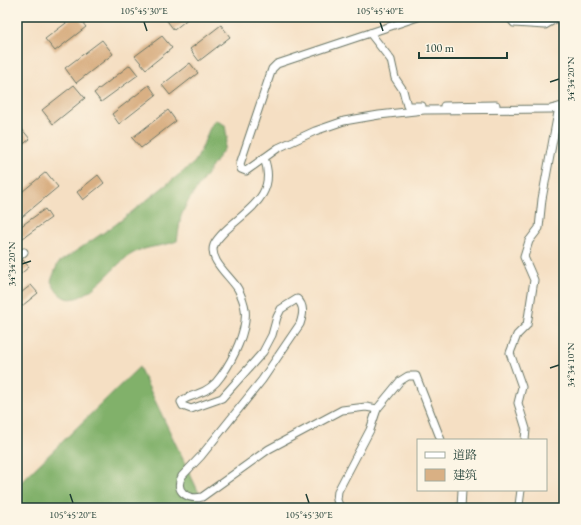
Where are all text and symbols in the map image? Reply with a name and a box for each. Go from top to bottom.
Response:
text: 105°45'30"E [120,4,168,17]
text: 105°45'40"E [356,4,404,17]
scale bar [419,34,507,60]
text: 100 m [425,40,455,56]
text: 34°34'20"N [564,56,577,101]
text: 34°34'20"N [5,241,18,286]
text: 34°34'10"N [564,342,577,387]
legend [417,439,547,491]
text: 道路 [453,447,477,463]
text: 建筑 [453,467,477,483]
text: 105°45'20"E [49,508,97,521]
text: 105°45'30"E [285,508,333,521]

